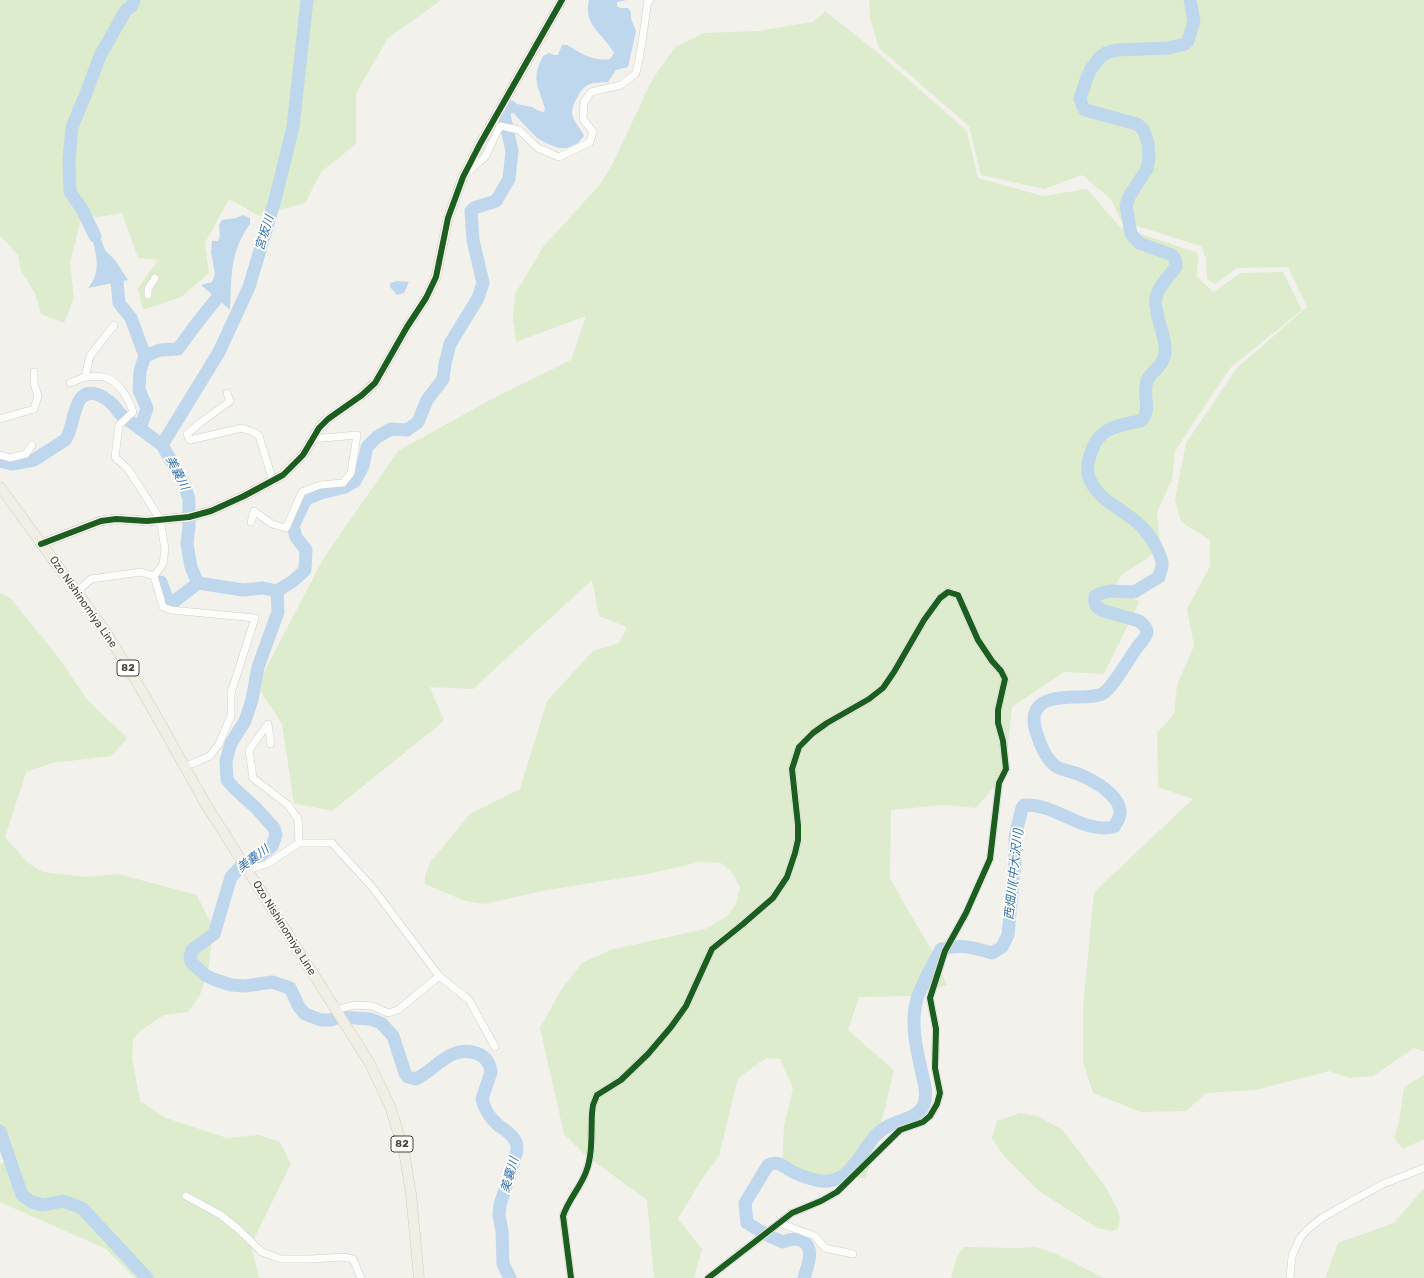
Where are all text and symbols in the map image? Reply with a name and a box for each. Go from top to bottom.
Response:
water label: 宮坂川 [253,214,277,252]
water label: 美嚢川 [162,454,192,492]
street label: Ozo Nishinomiya Line [46,554,120,650]
road number: 82 [117,660,139,676]
water label: 西畑川(中大沢川) [1002,827,1026,921]
water label: 美嚢川 [234,842,272,876]
street label: Ozo Nishinomiya Line [250,878,318,978]
road number: 82 [391,1136,413,1152]
water label: 美嚢川 [498,1156,522,1194]

